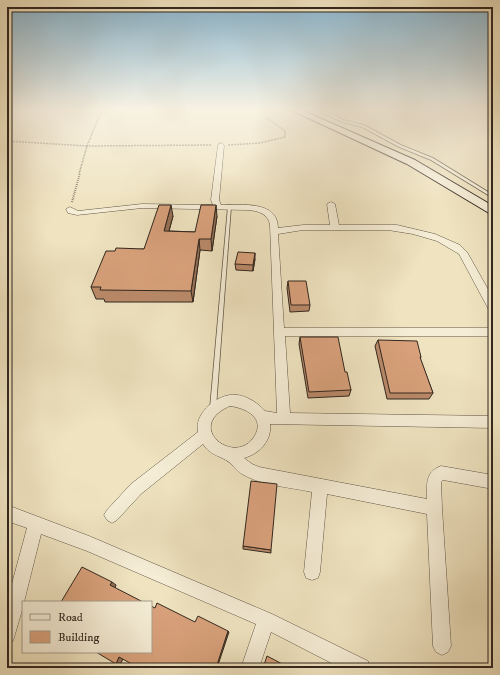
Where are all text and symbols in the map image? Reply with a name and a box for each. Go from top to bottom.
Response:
legend [22,601,152,653]
text: Road [58,610,83,625]
text: Building [58,630,99,645]

